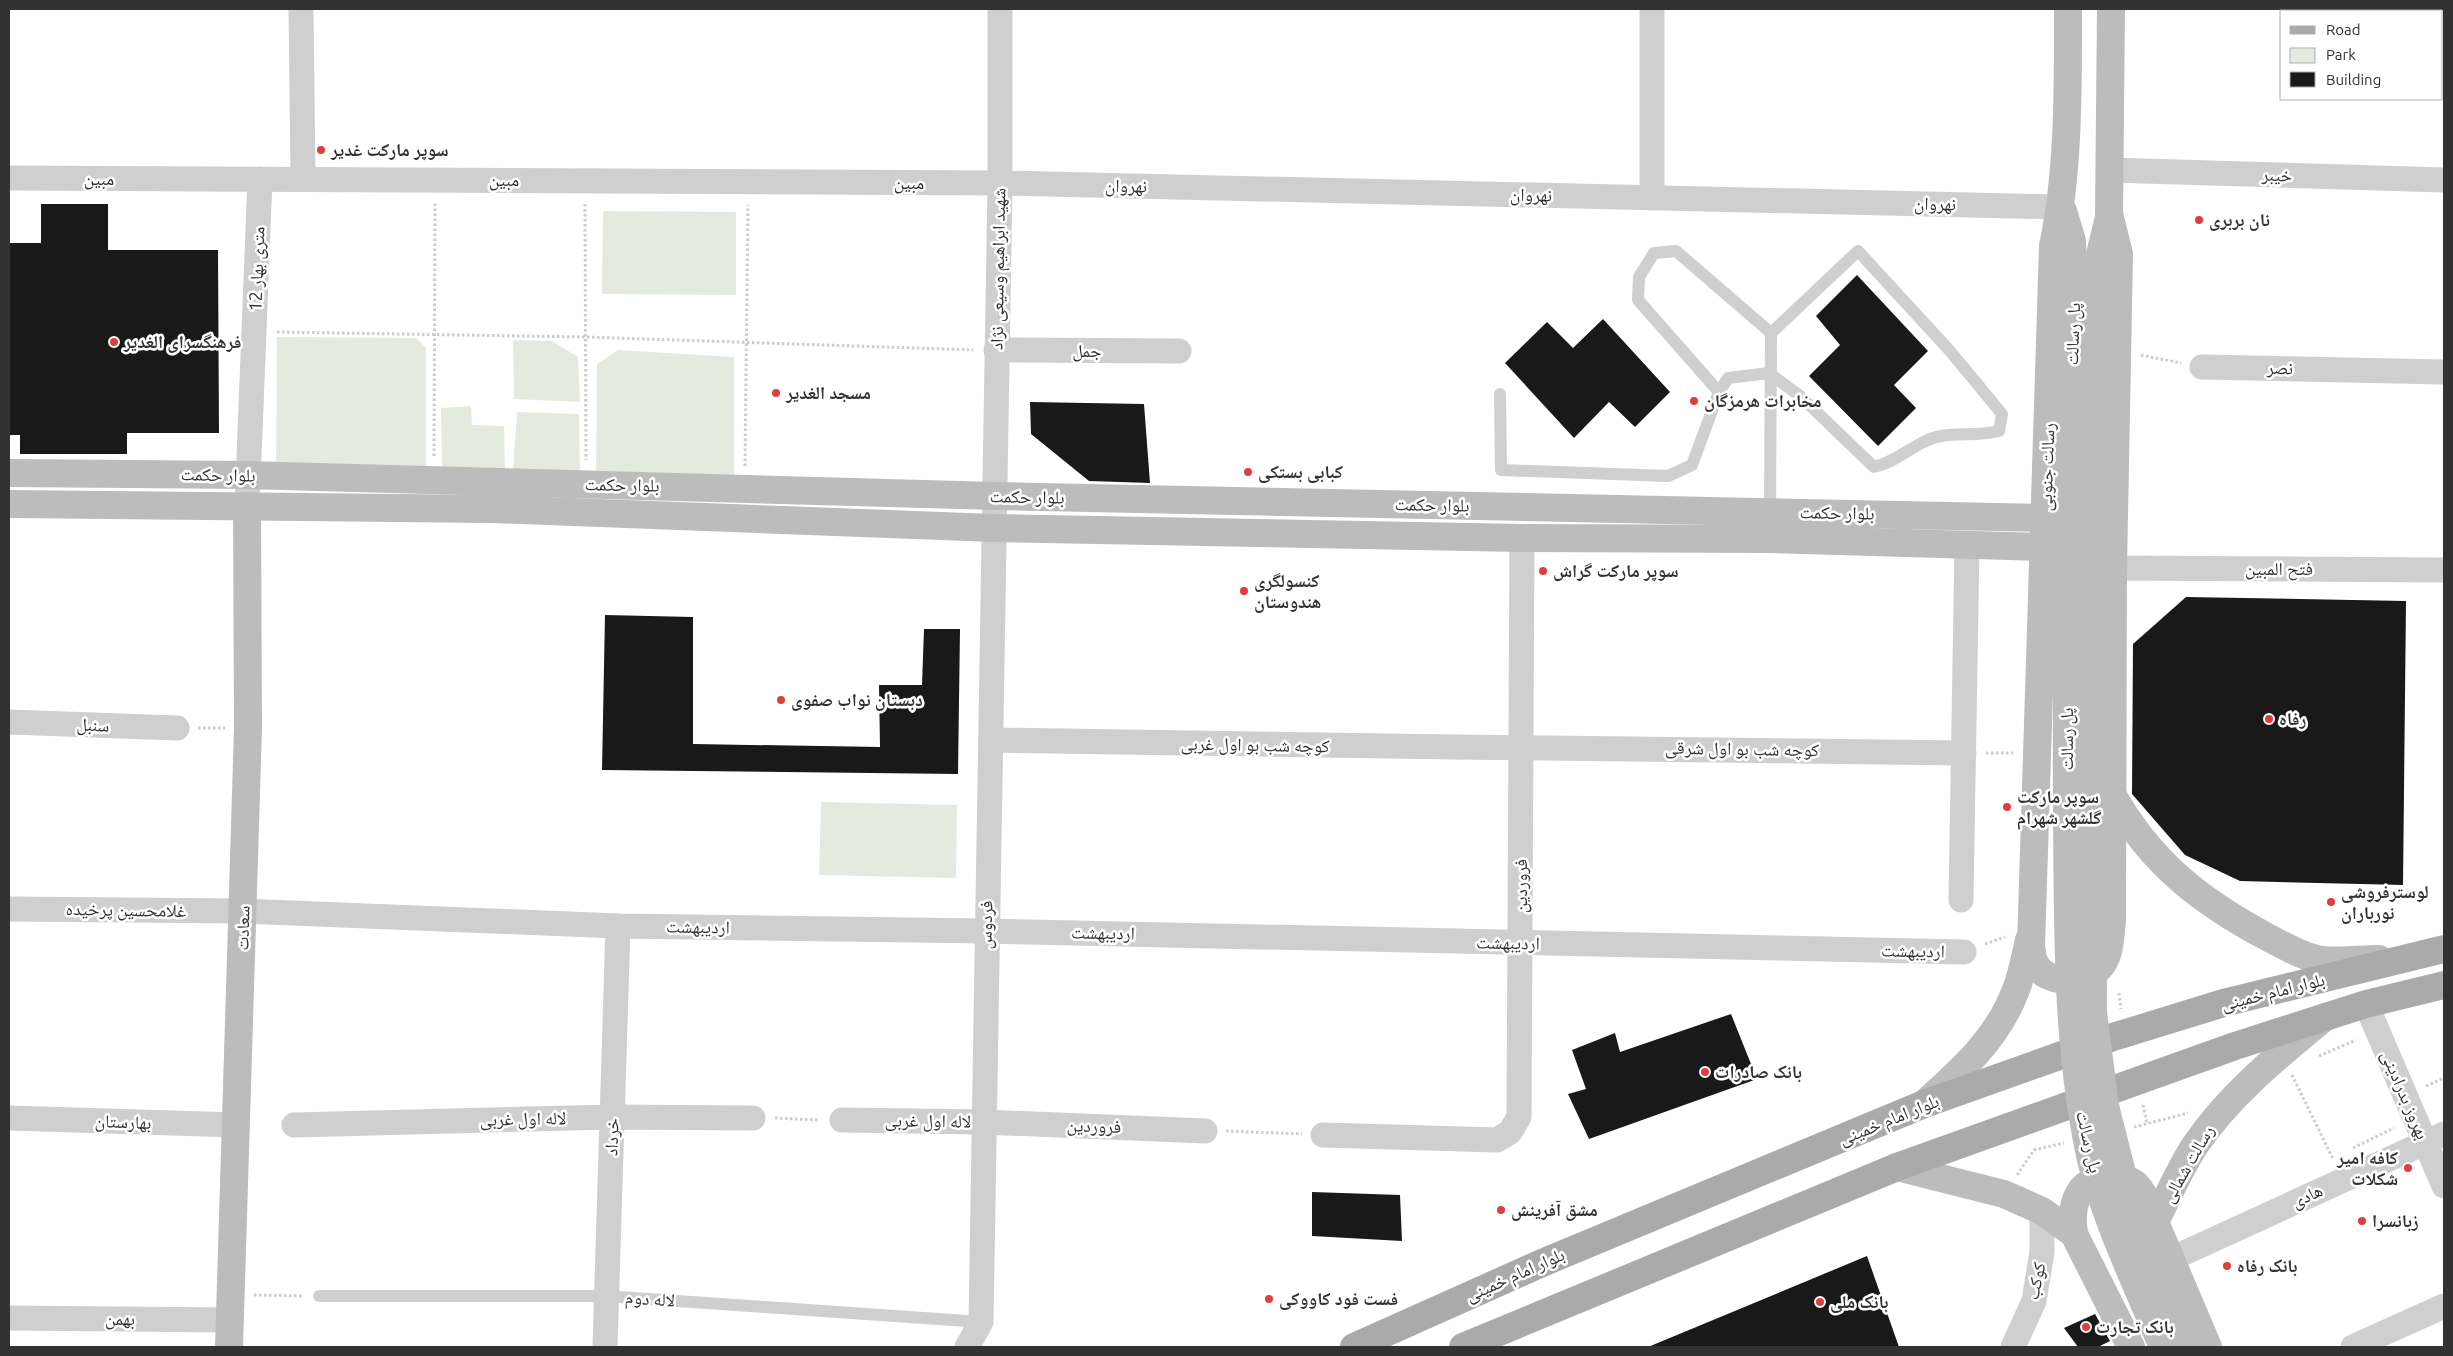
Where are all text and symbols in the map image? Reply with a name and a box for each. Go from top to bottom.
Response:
legend [2280,10,2443,100]
text: Road [2326,21,2361,38]
text: Park [2326,46,2356,63]
text: Building [2326,71,2381,88]
place label: سوپر مارکت غدیر [330,139,449,161]
marker: سوپر مارکت غدیر [315,144,327,156]
street label: خیبر [2260,163,2293,186]
street label: مبین [84,168,114,190]
street label: مبین [489,169,519,191]
street label: مبین [894,172,924,194]
street label: نهروان [1105,175,1147,197]
street label: نهروان [1510,184,1552,206]
street label: شهید ابراهیم وسیعی نژاد [986,188,1011,350]
street label: نهروان [1914,193,1956,215]
place label: نان بربری [2209,209,2270,231]
marker: نان بربری [2193,214,2205,226]
street label: 12 متری بهار [245,226,269,312]
street label: پل رسالت [2061,302,2085,366]
place label: فرهنگسرای الغدیر [123,331,241,353]
marker: فرهنگسرای الغدیر [108,336,120,348]
street label: جمل [1072,340,1102,362]
street label: نصر [2266,357,2293,378]
place label: مسجد الغدیر [785,382,871,403]
marker: مسجد الغدیر [770,387,782,399]
place label: مخابرات هرمزگان [1704,390,1822,412]
marker: مخابرات هرمزگان [1688,395,1700,407]
street label: رسالت جنوبی [2034,422,2060,512]
place label: کبابی بستکی [1258,461,1343,483]
street label: بلوار حکمت [180,463,256,486]
marker: کبابی بستکی [1242,466,1254,478]
street label: بلوار حکمت [584,473,660,496]
street label: بلوار حکمت [989,485,1065,508]
street label: بلوار حکمت [1394,493,1470,516]
street label: بلوار حکمت [1799,501,1875,524]
street label: فتح المبین [2245,558,2313,581]
place label: سوپر مارکت گراش [1553,560,1679,582]
marker: سوپر مارکت گراش [1537,565,1549,577]
place label: کنسولگری هندوستان [1254,570,1321,613]
marker: کنسولگری هندوستان [1238,585,1250,597]
place label: دبستان نواب صفوی [791,689,923,711]
marker: دبستان نواب صفوی [775,694,787,706]
street label: پل رسالت [2056,708,2078,770]
place label: رفاه [2279,708,2307,729]
street label: سنبل [76,713,110,737]
marker: رفاه [2263,713,2275,725]
street label: کوچه شب بو اول غربی [1180,733,1330,757]
street label: کوچه شب بو اول شرقی [1665,737,1820,761]
place label: سوپر مارکت گلشهر شهرام [2017,786,2101,830]
marker: سوپر مارکت گلشهر شهرام [2001,801,2013,813]
street label: فروردین [1510,859,1532,913]
place label: لوسترفروشی نورباران [2341,881,2429,924]
marker: لوسترفروشی نورباران [2325,896,2337,908]
street label: غلامحسین پرخیده [66,898,186,922]
street label: فردوس [975,900,997,950]
street label: سعادت [231,905,253,951]
street label: اردیبهشت [666,915,730,938]
street label: اردیبهشت [1071,921,1135,944]
street label: اردیبهشت [1476,931,1540,954]
street label: اردیبهشت [1881,939,1945,962]
street label: بلوار امام خمینی [2219,968,2327,1016]
street label: بهروز بدرادینی [2376,1047,2434,1143]
place label: بانک صادرات [1715,1061,1802,1083]
marker: بانک صادرات [1699,1066,1711,1078]
street label: بلوار امام خمینی [1836,1090,1943,1151]
street label: لاله اول غربی [480,1107,566,1131]
street label: لاله اول غربی [885,1109,971,1133]
street label: پل رسالت [2071,1109,2107,1175]
street label: بهارستان [94,1110,152,1134]
street label: فروردین [1066,1114,1122,1138]
street label: خرداد [600,1118,623,1156]
street label: رسالت شمالی [2157,1121,2219,1207]
place label: کافه امیر شکلات [2336,1147,2398,1188]
marker: کافه امیر شکلات [2402,1162,2414,1174]
street label: هادی [2288,1179,2326,1213]
place label: مشق آفرینش [1511,1199,1598,1221]
marker: مشق آفرینش [1495,1204,1507,1216]
place label: زبانسرا [2372,1210,2419,1232]
marker: زبانسرا [2356,1215,2368,1227]
street label: بلوار امام خمینی [1462,1243,1568,1308]
place label: بانک رفاه [2237,1255,2298,1277]
street label: کوکب [2021,1260,2050,1302]
marker: بانک رفاه [2221,1260,2233,1272]
street label: لاله دوم [624,1286,676,1313]
place label: فست فود کاووکی [1279,1288,1398,1310]
place label: بانک ملی [1830,1291,1889,1313]
marker: فست فود کاووکی [1263,1293,1275,1305]
marker: بانک ملی [1814,1296,1826,1308]
street label: بهمن [105,1308,135,1330]
place label: بانک تجارت [2096,1316,2174,1338]
marker: بانک تجارت [2080,1321,2092,1333]

